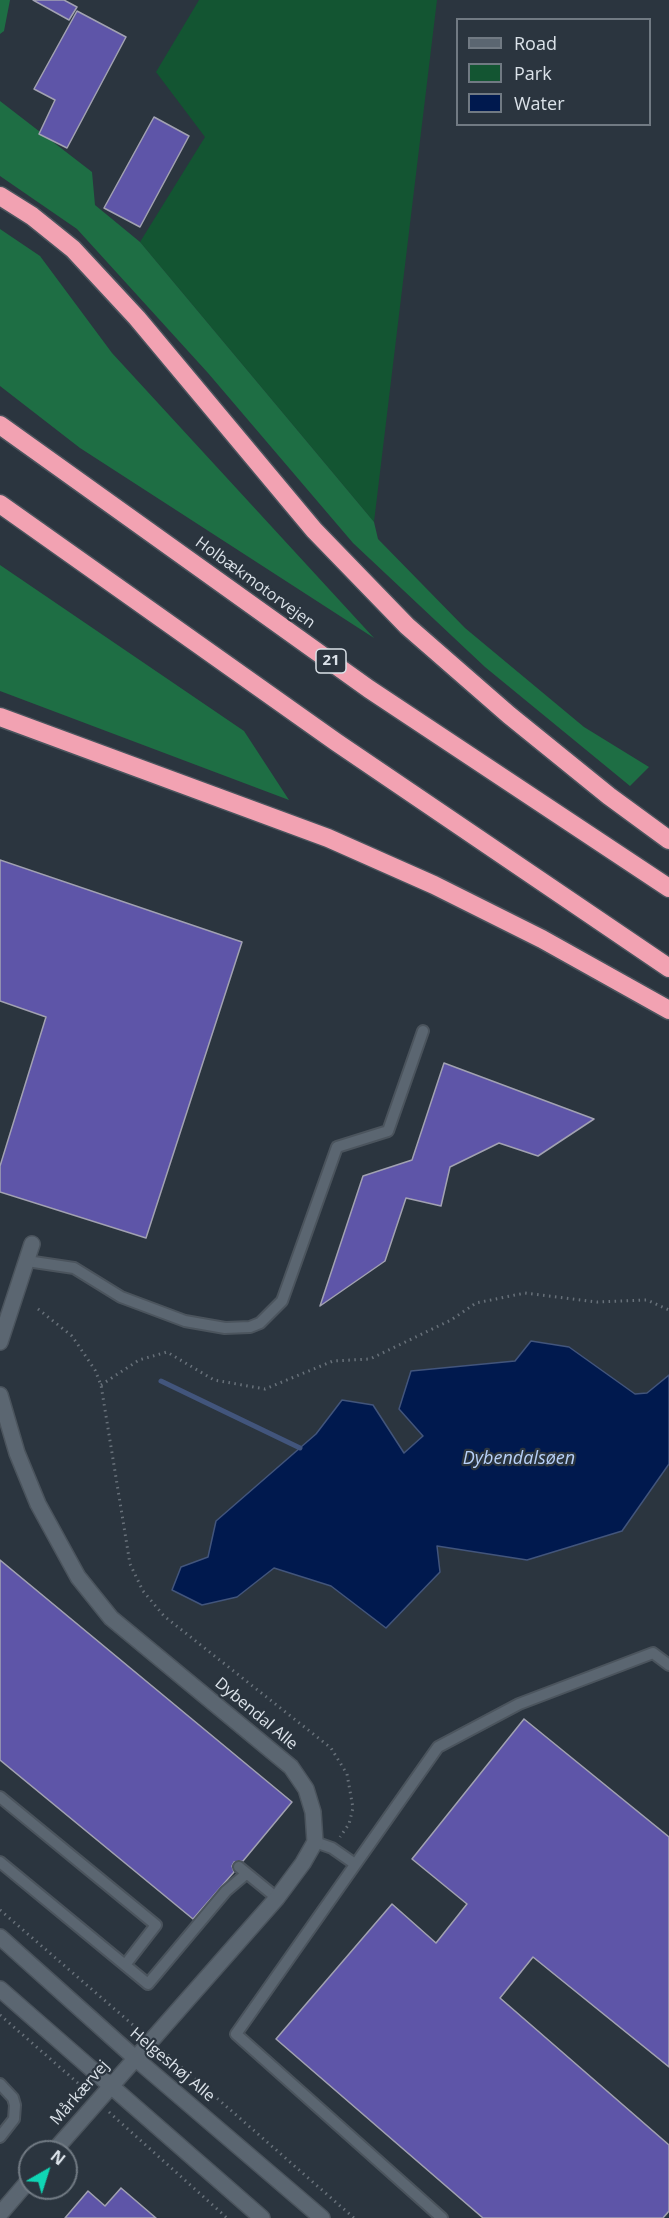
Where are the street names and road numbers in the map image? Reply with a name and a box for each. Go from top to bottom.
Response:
street label: Holbækmotorvejen [191,533,319,633]
road number: 21 [316,649,346,673]
street label: Dybendal Alle [211,1674,301,1754]
street label: Helgeshøj Alle [126,2024,218,2106]
street label: Mårkærvej [47,2057,113,2129]

